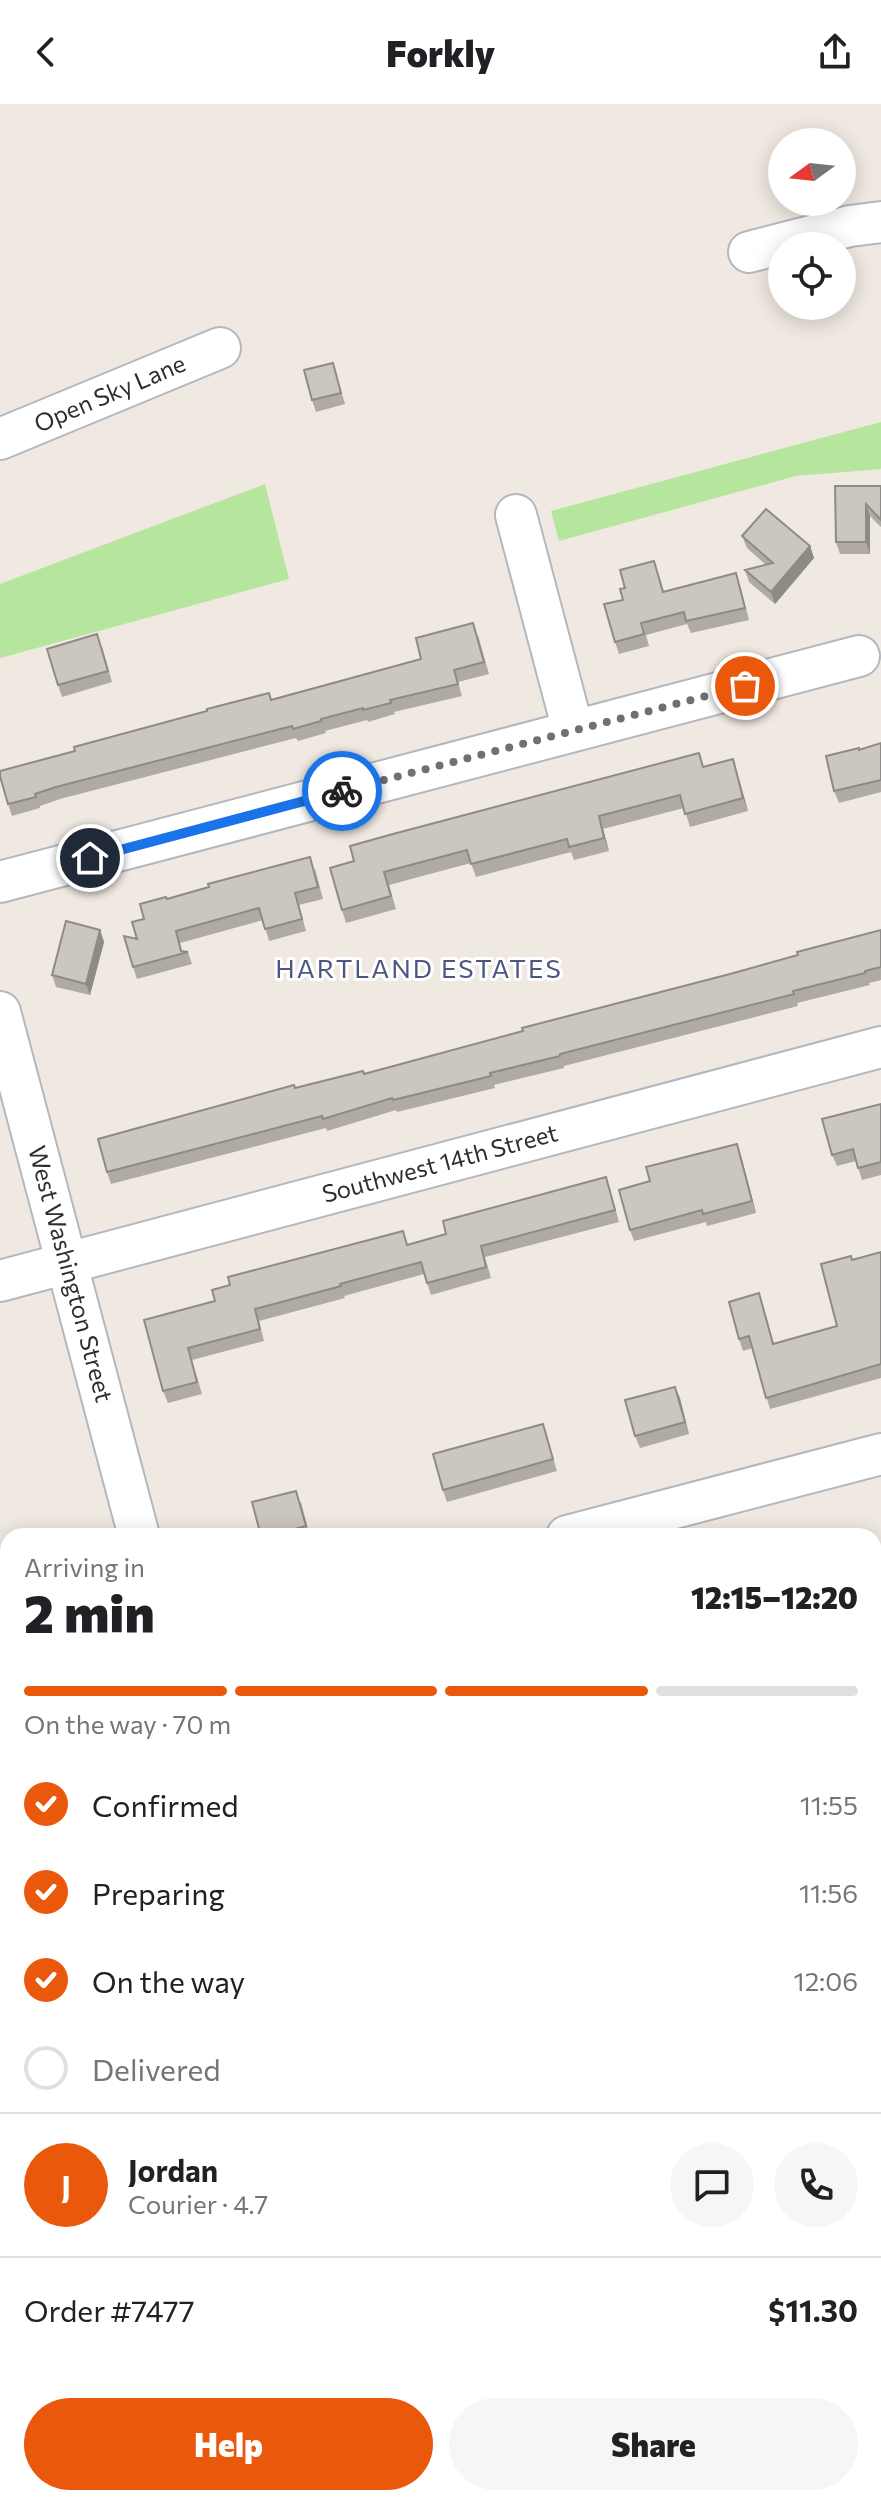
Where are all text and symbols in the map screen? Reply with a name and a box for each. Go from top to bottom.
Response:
icon: back [24,30,68,74]
text: Forkly [386,30,495,74]
icon: share [813,30,857,74]
north arrow [768,128,856,216]
map controls [768,128,856,320]
button: locate [768,232,856,320]
street label: Open Sky Lane [29,348,189,438]
pin [711,652,779,720]
icon: bag [723,664,767,708]
courier [302,751,382,831]
icon: bike [320,769,364,813]
pin [56,824,124,892]
icon: home [68,836,112,880]
district label: HARTLAND ESTATES [275,952,563,983]
street label: Southwest 14th Street [319,1117,561,1208]
street label: West Washington Street [23,1142,120,1405]
text: Arriving in [24,1551,145,1582]
text: 12:15–12:20 [691,1578,858,1615]
text: 2 min [24,1580,155,1644]
text: On the way · 70 m [24,1708,231,1739]
icon: check [24,1782,68,1826]
text: Confirmed [92,1786,239,1823]
text: 11:55 [800,1789,858,1820]
icon: check [24,1870,68,1914]
text: Preparing [92,1874,225,1911]
text: 11:56 [799,1877,858,1908]
icon: check [24,1958,68,2002]
text: On the way [92,1962,245,1999]
text: 12:06 [794,1965,858,1996]
text: Delivered [92,2050,221,2087]
button: chat [670,2143,754,2227]
button: phone [774,2143,858,2227]
text: Jordan [128,2151,218,2188]
text: J [61,2167,71,2204]
text: Courier · 4.7 [128,2188,268,2219]
text: Order #7477 [24,2291,194,2328]
text: $11.30 [768,2291,858,2328]
button: Help [24,2398,433,2490]
button: Share [449,2398,858,2490]

